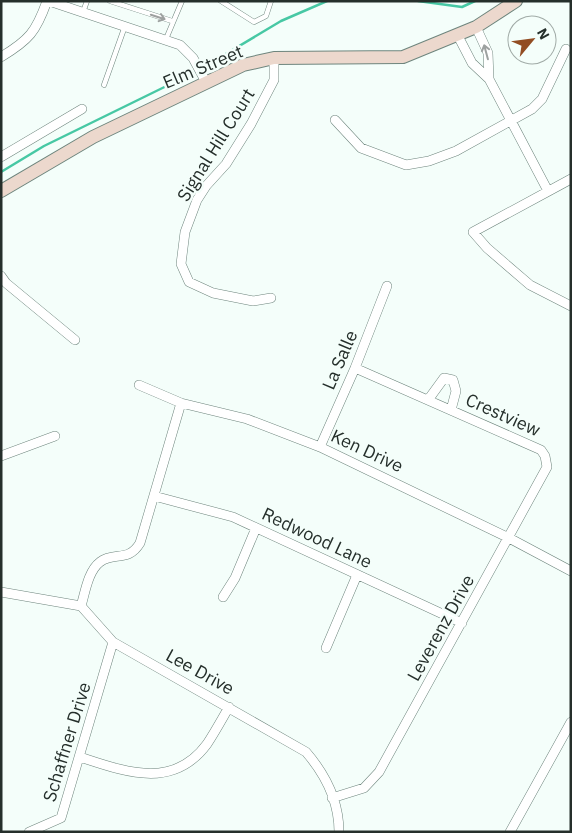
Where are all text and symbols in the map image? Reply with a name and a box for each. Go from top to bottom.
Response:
one-way arrow [150,12,166,22]
north arrow [507,15,557,65]
text: N [533,25,554,42]
street label: Elm Street [159,39,246,94]
one-way arrow [481,45,491,61]
street label: Signal Hill Court [172,84,260,206]
street label: La Salle [317,326,362,393]
street label: Crestview [462,388,544,441]
street label: Ken Drive [327,424,407,477]
street label: Redwood Lane [258,502,376,573]
street label: Leverenz Drive [402,570,479,685]
street label: Lee Drive [162,643,239,700]
street label: Schaffner Drive [37,679,96,804]

